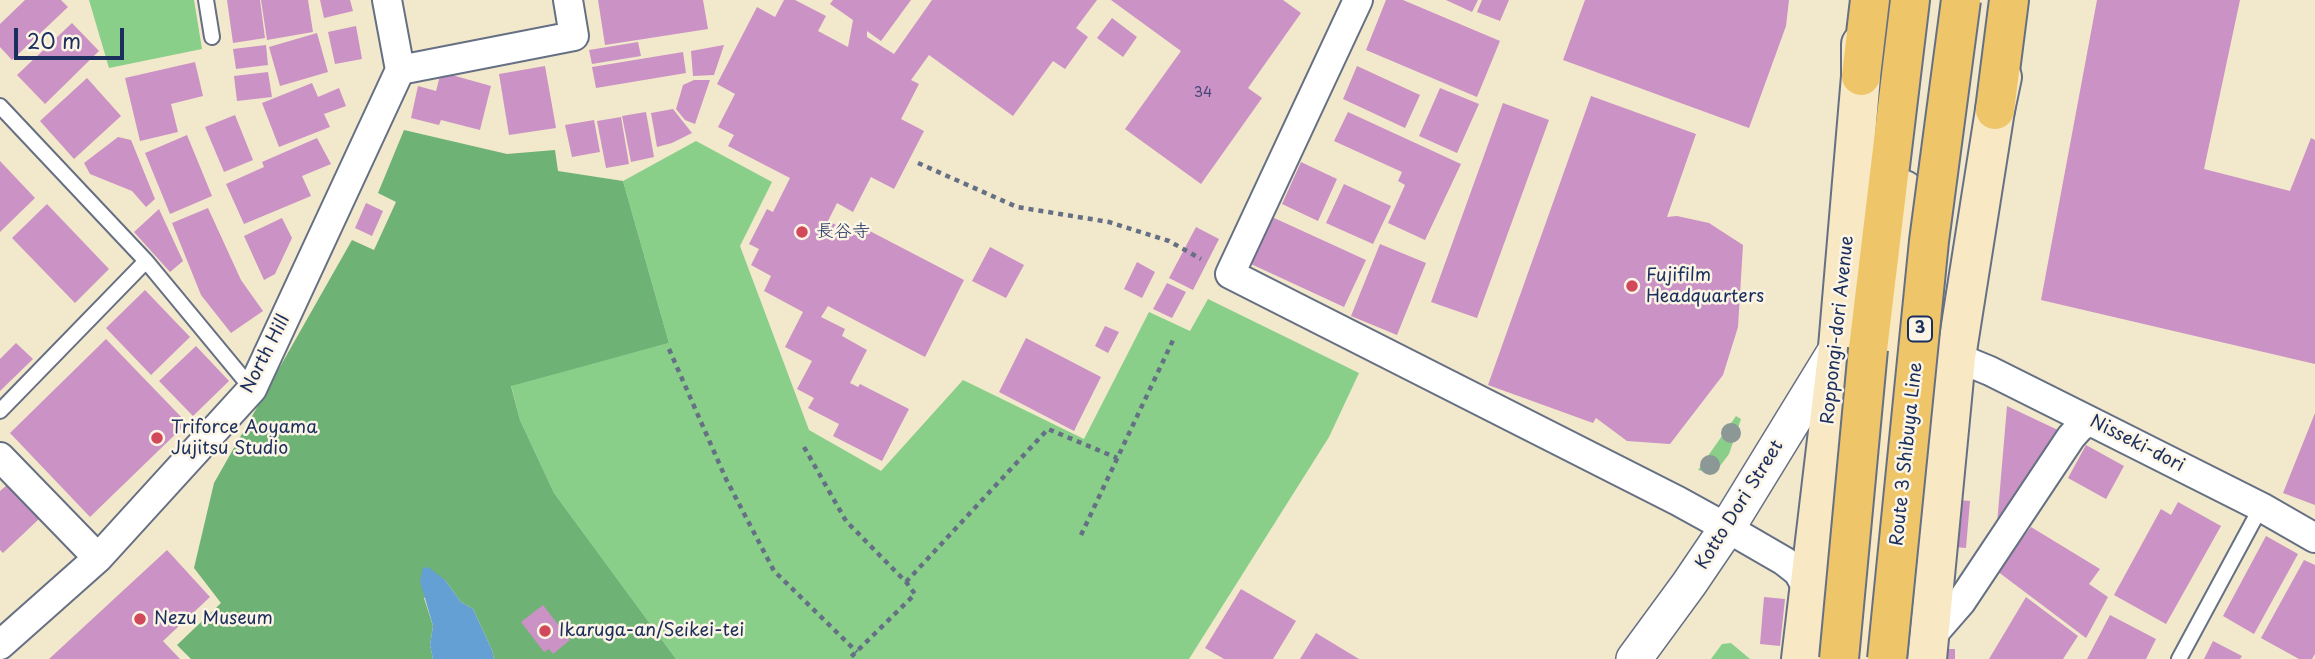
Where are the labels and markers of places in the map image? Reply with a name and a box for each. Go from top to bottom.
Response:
place label: 長谷寺 [816,221,870,243]
marker: 長谷寺 [794,224,810,240]
place label: Fujifilm Headquarters [1646,265,1764,308]
marker: Fujifilm Headquarters [1624,278,1640,294]
place label: Triforce Aoyama Jujitsu Studio [171,417,317,460]
marker: Triforce Aoyama Jujitsu Studio [149,430,165,446]
place label: Nezu Museum [154,608,273,630]
marker: Nezu Museum [132,611,148,627]
place label: Ikaruga-an/Seikei-tei [559,620,744,642]
marker: Ikaruga-an/Seikei-tei [537,623,553,639]

